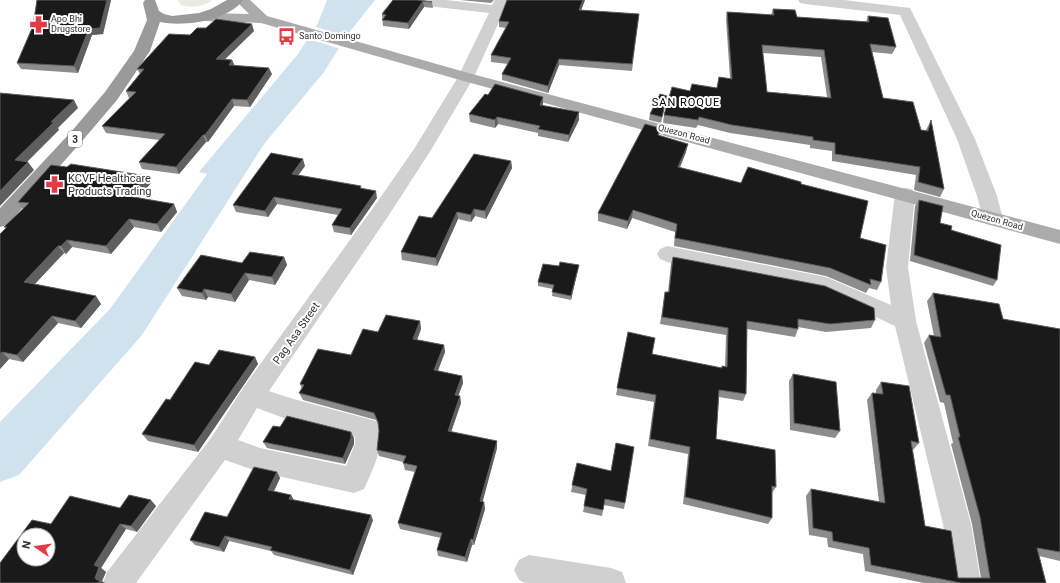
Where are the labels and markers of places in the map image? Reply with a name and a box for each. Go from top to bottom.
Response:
pharmacy icon: Apo Bhi Drugstore [28,14,48,34]
place label: Apo Bhi Drugstore [51,14,91,34]
bus stop icon: Santo Domingo [276,26,296,46]
place label: Santo Domingo [299,31,361,41]
place label: KCVF Healthcare Products Trading [68,172,151,198]
pharmacy icon: KCVF Healthcare Products Trading [45,174,65,194]

